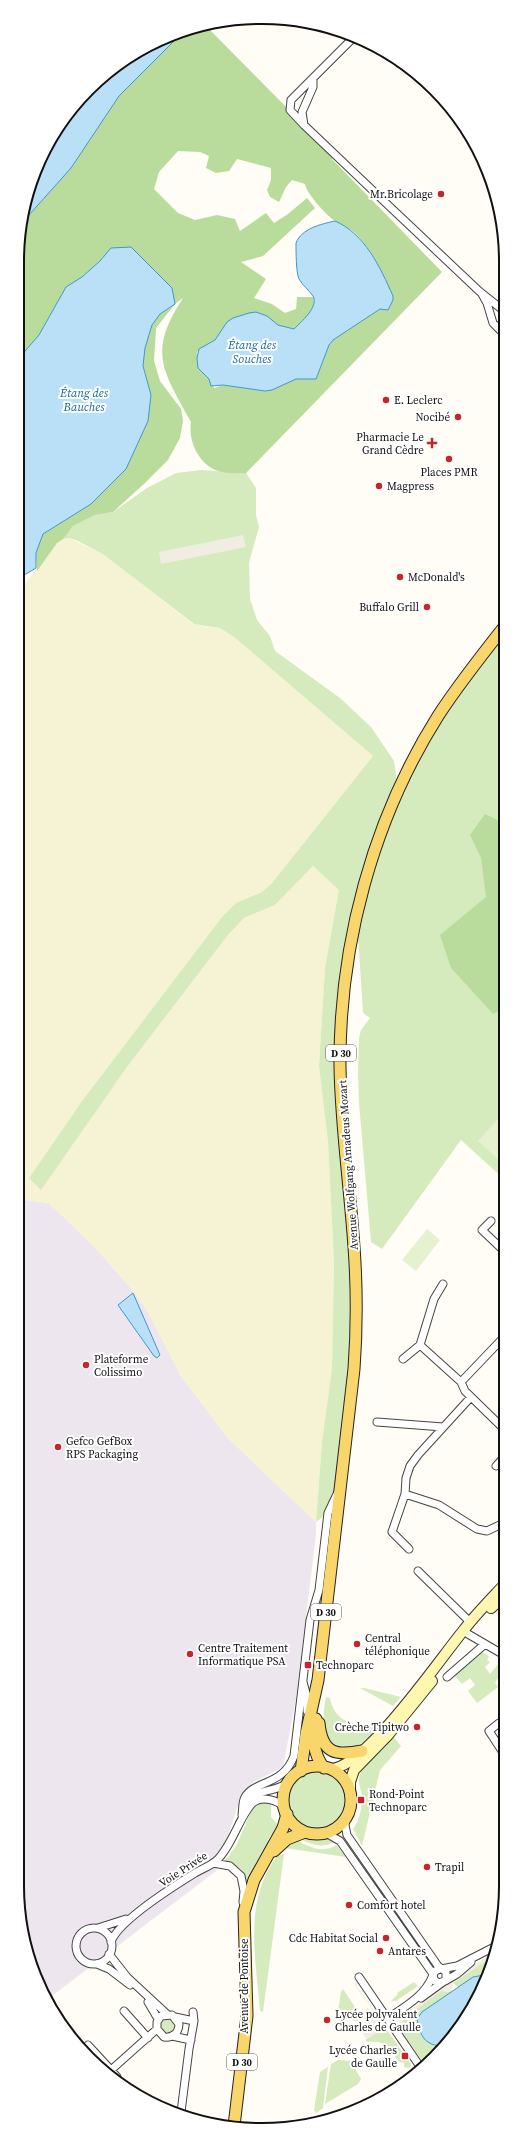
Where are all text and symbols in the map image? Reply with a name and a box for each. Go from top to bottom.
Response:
place label: Mr.Bricolage [370,187,433,202]
marker: Mr.Bricolage [436,189,446,199]
water label: Étang des Souches [227,337,277,367]
water label: Étang des Bauches [59,385,109,415]
place label: E. Leclerc [394,393,443,408]
marker: E. Leclerc [381,395,391,405]
place label: Nocibé [415,410,450,425]
marker: Nocibé [453,412,463,422]
place label: Pharmacie Le Grand Cèdre [356,430,424,458]
marker: Pharmacie Le Grand Cèdre [427,438,437,448]
marker: Places PMR [444,454,454,464]
place label: Places PMR [420,465,478,480]
place label: Magpress [387,479,434,494]
marker: Magpress [374,481,384,491]
place label: McDonald's [408,570,465,585]
marker: McDonald's [395,572,405,582]
place label: Buffalo Grill [359,600,419,615]
marker: Buffalo Grill [422,602,432,612]
road number: D 30 [326,1045,356,1061]
street label: Avenue Wolfgang Amadeus Mozart [335,1079,362,1250]
place label: Plateforme Colissimo [94,1352,149,1380]
marker: Plateforme Colissimo [81,1360,91,1370]
place label: Gefco GefBox RPS Packaging [66,1434,138,1462]
marker: Gefco GefBox RPS Packaging [53,1442,63,1452]
road number: D 30 [311,1604,341,1620]
place label: Central téléphonique [365,1631,430,1659]
marker: Central téléphonique [352,1639,362,1649]
place label: Centre Traitement Informatique PSA [198,1641,288,1669]
marker: Centre Traitement Informatique PSA [185,1649,195,1659]
place label: Technoparc [316,1658,374,1673]
marker: Technoparc [303,1660,313,1670]
place label: Crèche Tipitwo [335,1720,409,1735]
marker: Crèche Tipitwo [412,1722,422,1732]
place label: Rond-Point Technoparc [369,1787,427,1815]
marker: Rond-Point Technoparc [356,1795,366,1805]
street label: Voie Privée [156,1848,211,1891]
place label: Trapil [435,1860,464,1875]
marker: Trapil [422,1862,432,1872]
place label: Comfort hotel [357,1898,426,1913]
marker: Comfort hotel [344,1900,354,1910]
place label: Cdc Habitat Social [289,1931,378,1946]
marker: Cdc Habitat Social [381,1933,391,1943]
street label: Avenue de Pontoise [237,1938,252,2034]
place label: Antares [388,1944,426,1959]
marker: Antares [375,1946,385,1956]
place label: Lycée polyvalent Charles de Gaulle [335,2007,421,2035]
marker: Lycée polyvalent Charles de Gaulle [322,2015,332,2025]
place label: Lycée Charles de Gaulle [329,2043,397,2071]
marker: Lycée Charles de Gaulle [400,2051,410,2061]
road number: D 30 [227,2054,257,2070]

